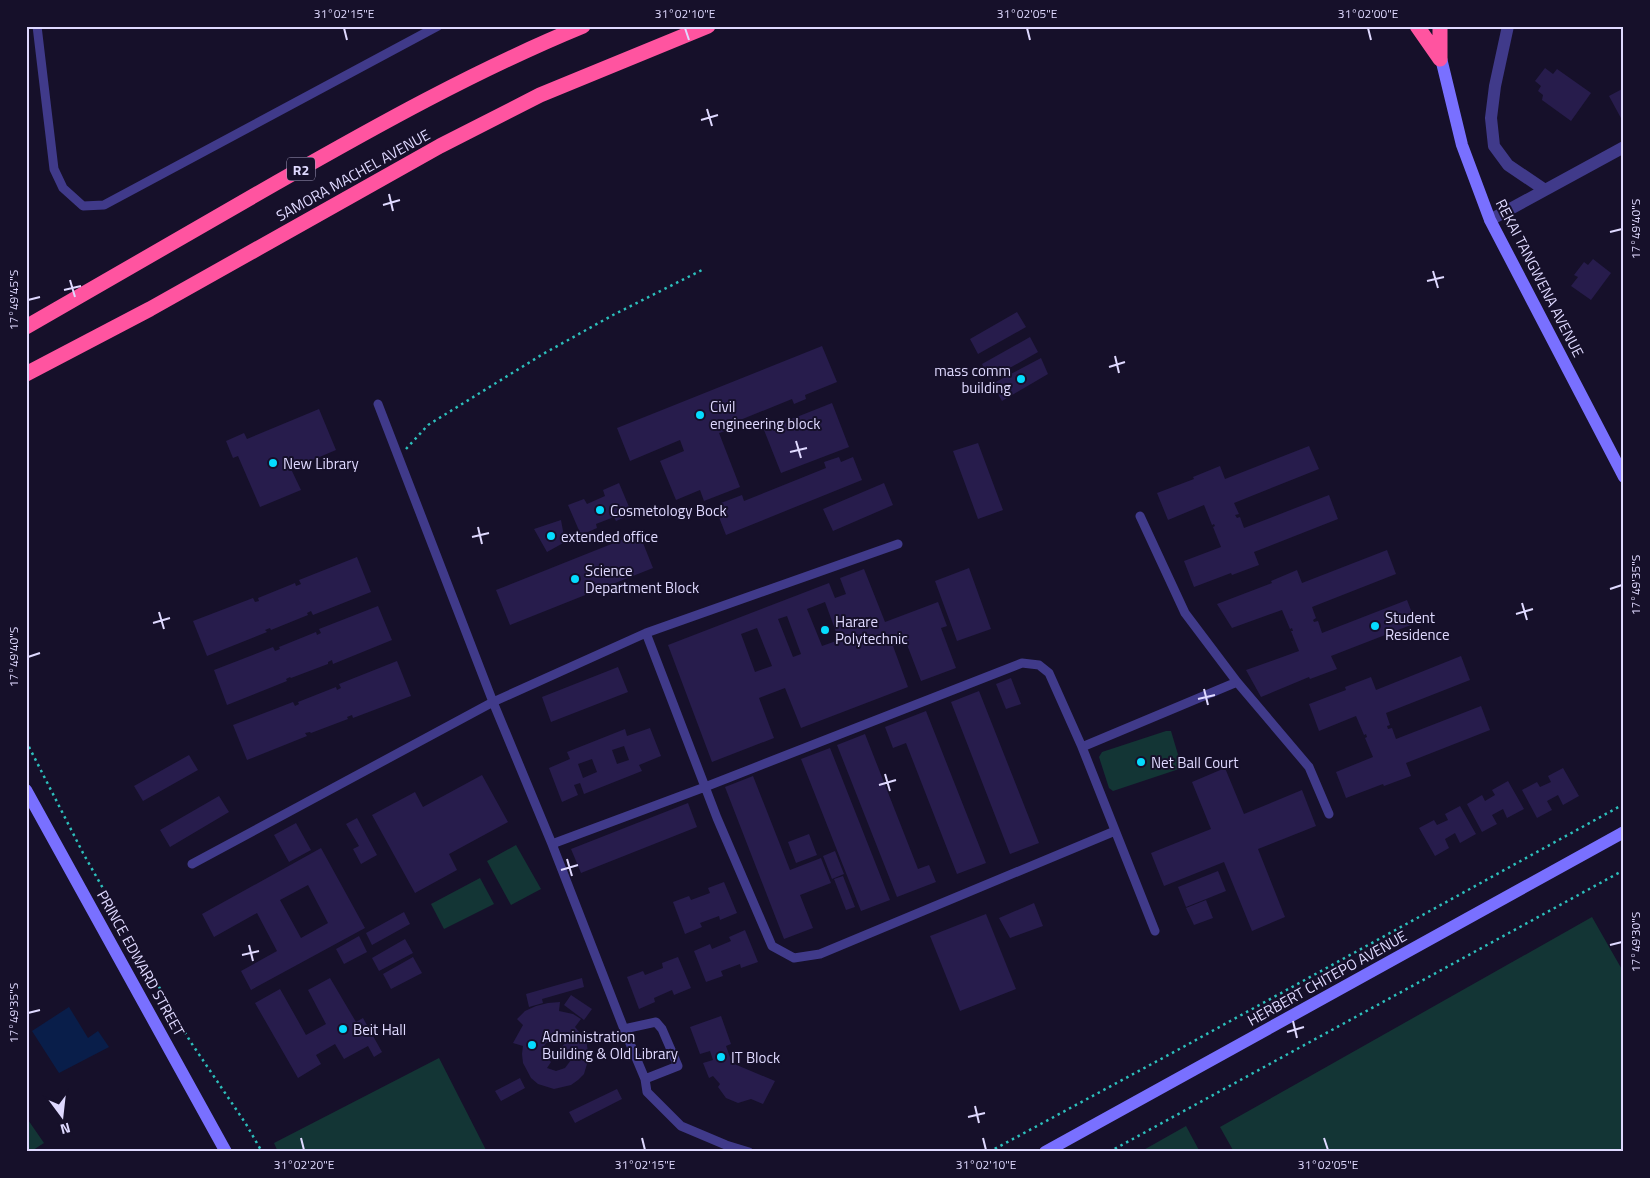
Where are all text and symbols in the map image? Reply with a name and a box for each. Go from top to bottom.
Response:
text: 31°02'15"E [314,4,375,23]
text: 31°02'10"E [655,4,716,23]
text: 31°02'05"E [997,4,1058,23]
text: 31°02'00"E [1338,4,1399,23]
street label: SAMORA MACHEL AVENUE [272,123,434,227]
road number: R2 [287,157,315,180]
street label: REKAI TANGWENA AVENUE [1490,195,1590,361]
text: 17°49'40"S [1626,199,1645,259]
text: 17°49'45"S [4,270,23,330]
place label: mass comm building [934,359,1011,399]
marker: mass comm building [1015,373,1027,385]
place label: Civil engineering block [710,395,820,435]
marker: Civil engineering block [694,409,706,421]
place label: New Library [283,452,359,475]
marker: New Library [267,457,279,469]
place label: Cosmetology Bock [610,499,727,522]
marker: Cosmetology Bock [594,504,606,516]
place label: extended office [561,525,658,548]
marker: extended office [545,530,557,542]
text: 17°49'35"S [1626,555,1645,615]
place label: Science Department Block [585,559,699,599]
marker: Science Department Block [569,573,581,585]
place label: Student Residence [1385,606,1450,646]
place label: Harare Polytechnic [835,610,908,650]
marker: Student Residence [1369,620,1381,632]
marker: Harare Polytechnic [819,624,831,636]
text: 17°49'40"S [4,627,23,687]
place label: Net Ball Court [1151,751,1239,774]
marker: Net Ball Court [1135,756,1147,768]
street label: PRINCE EDWARD STREET [91,886,191,1040]
text: 17°49'30"S [1626,912,1645,972]
street label: HERBERT CHITEPO AVENUE [1243,924,1411,1032]
text: 17°49'35"S [4,983,23,1043]
place label: Beit Hall [353,1018,406,1041]
marker: Beit Hall [337,1023,349,1035]
place label: Administration Building & Old Library [542,1025,678,1065]
marker: Administration Building & Old Library [526,1039,538,1051]
place label: IT Block [731,1046,780,1069]
marker: IT Block [715,1051,727,1063]
north arrow [38,1090,88,1140]
text: N [58,1118,73,1140]
text: 31°02'20"E [274,1155,335,1174]
text: 31°02'15"E [615,1155,676,1174]
text: 31°02'10"E [956,1155,1017,1174]
text: 31°02'05"E [1298,1155,1359,1174]

